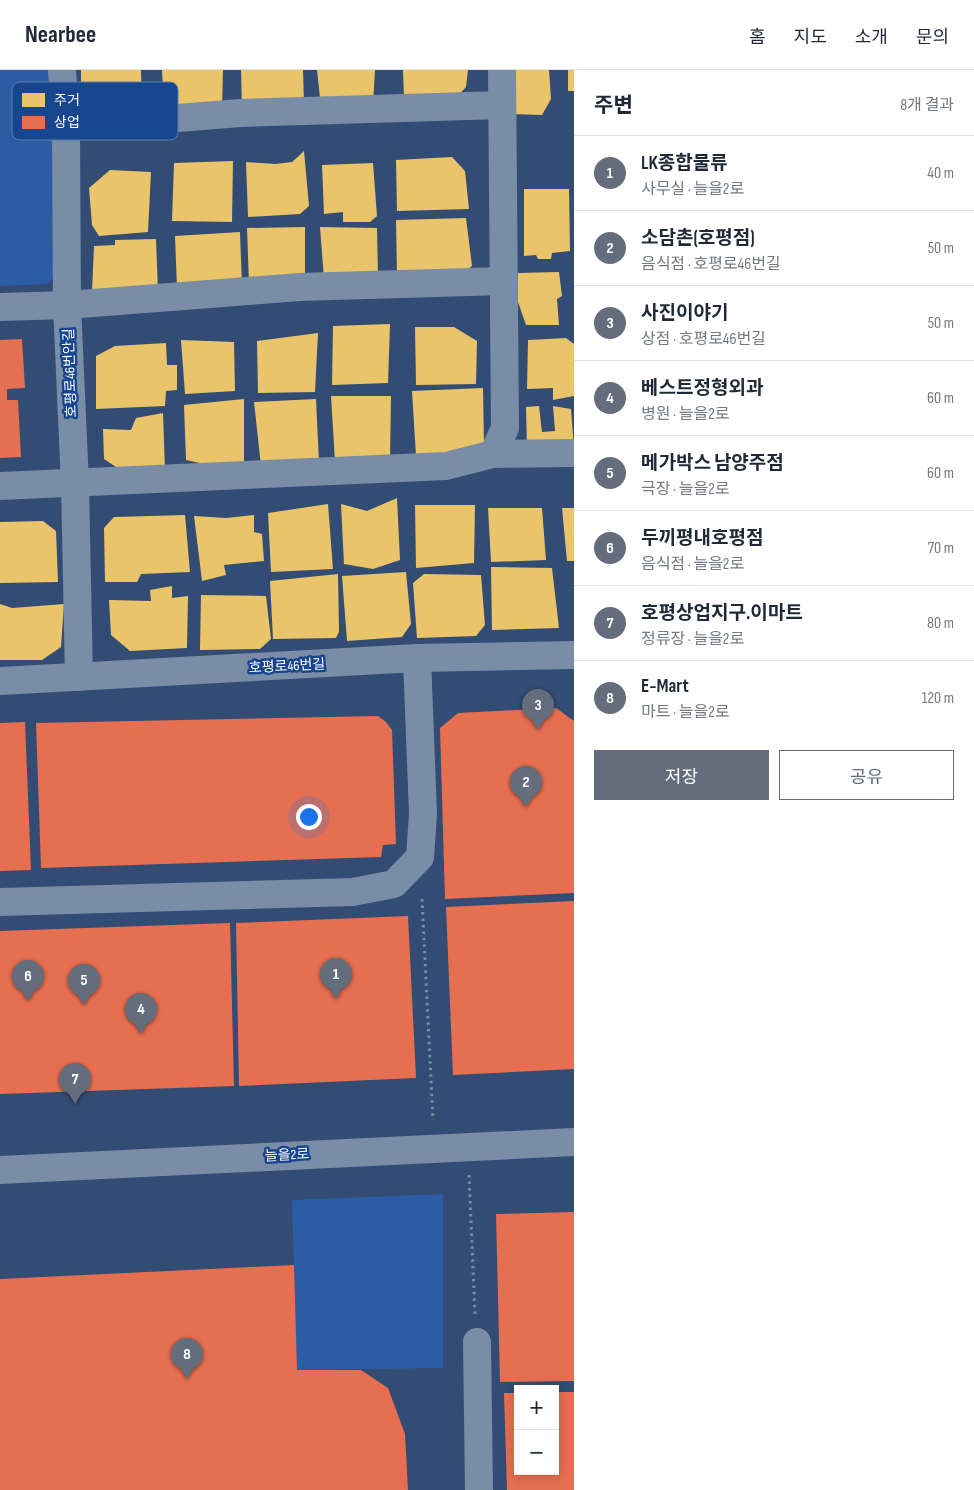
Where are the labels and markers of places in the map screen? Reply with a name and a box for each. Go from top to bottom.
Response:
pin: 3 [522,689,554,730]
pin: 2 [510,766,542,807]
pin: 1 [320,958,352,999]
pin: 6 [12,960,44,1001]
pin: 5 [68,964,100,1005]
pin: 4 [125,993,157,1034]
pin: 7 [59,1063,91,1104]
pin: 8 [171,1338,203,1379]

